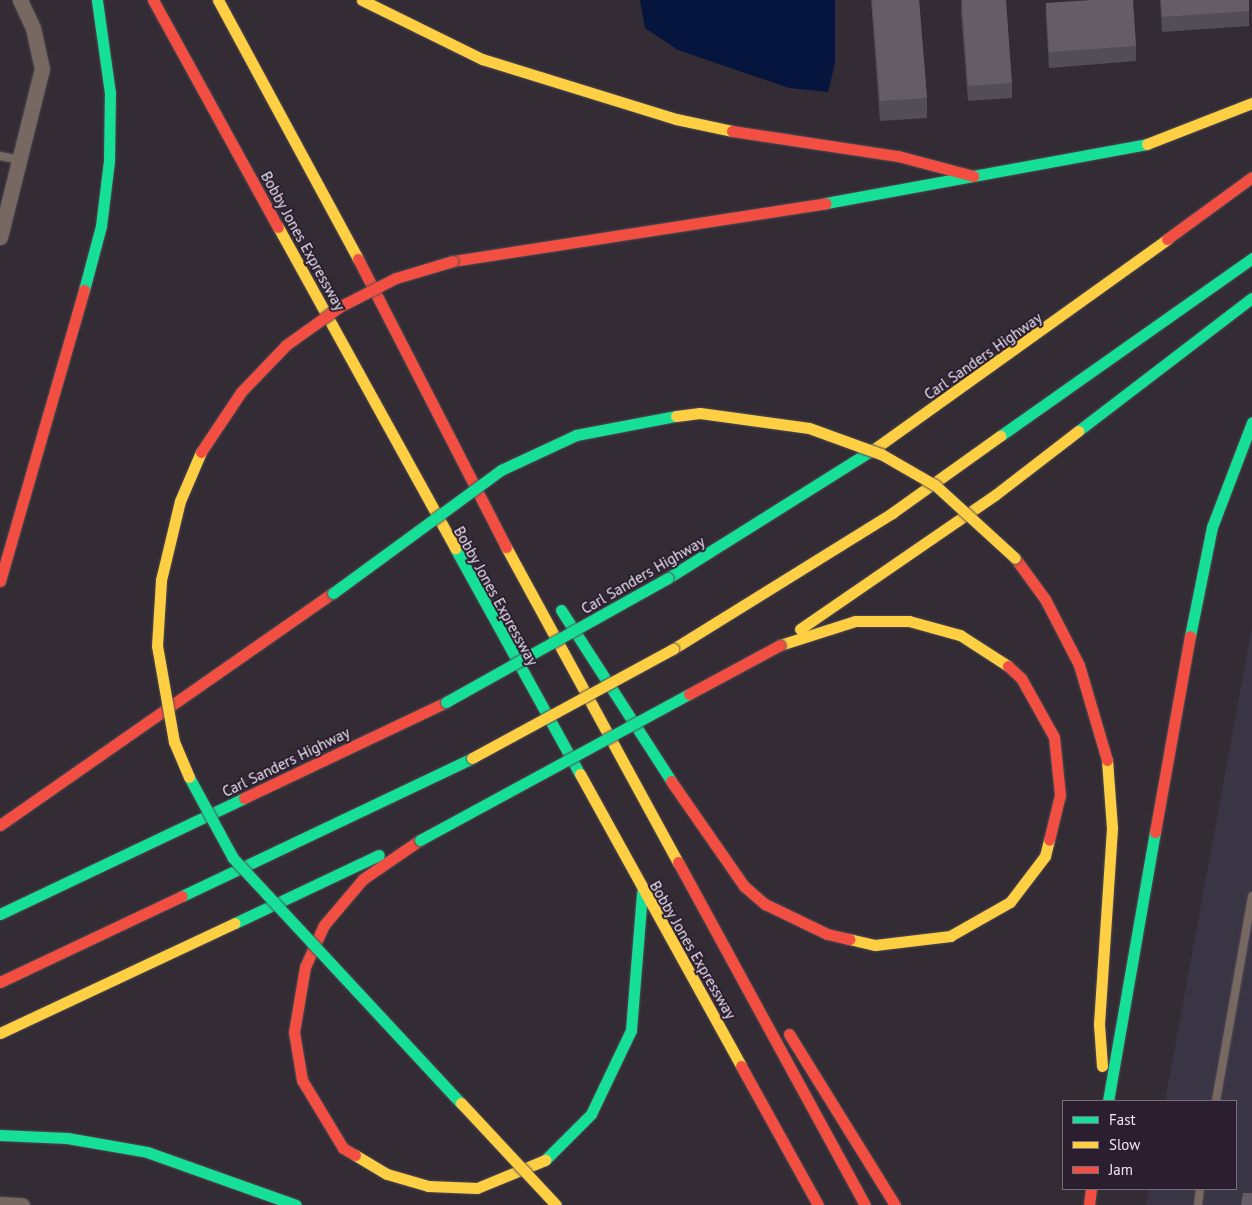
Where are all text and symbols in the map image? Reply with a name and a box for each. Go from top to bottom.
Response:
street label: Bobby Jones Expressway [257,168,349,314]
street label: Carl Sanders Highway [921,309,1045,403]
street label: Bobby Jones Expressway [450,523,542,669]
street label: Carl Sanders Highway [578,532,708,618]
street label: Carl Sanders Highway [219,723,353,801]
street label: Bobby Jones Expressway [646,877,740,1023]
legend [1062,1100,1237,1190]
text: Fast [1109,1110,1136,1129]
text: Slow [1109,1135,1140,1154]
text: Jam [1109,1160,1133,1179]

